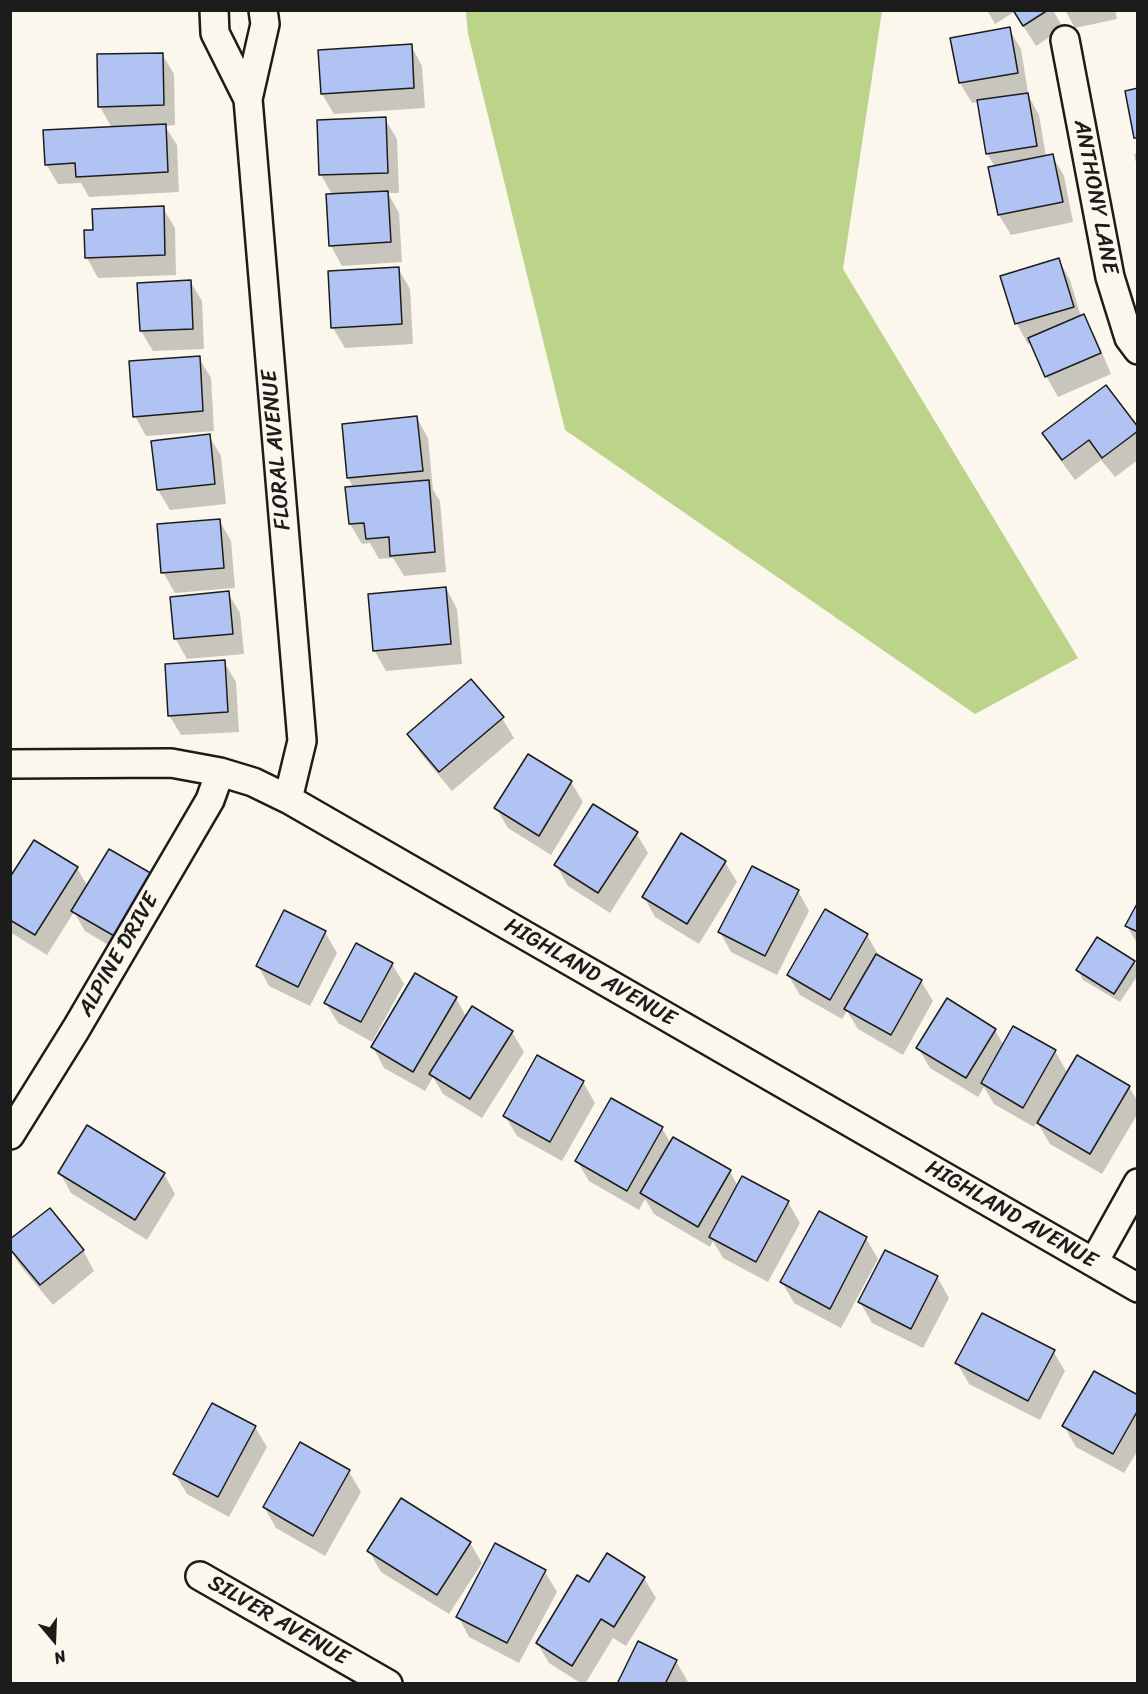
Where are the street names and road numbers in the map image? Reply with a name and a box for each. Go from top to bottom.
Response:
street label: ANTHONY LANE [1067,118,1123,276]
street label: FLORAL AVENUE [257,369,297,531]
street label: ALPINE DRIVE [73,889,165,1021]
street label: HIGHLAND AVENUE [500,913,680,1033]
street label: HIGHLAND AVENUE [921,1155,1101,1275]
street label: SILVER AVENUE [203,1570,353,1672]

